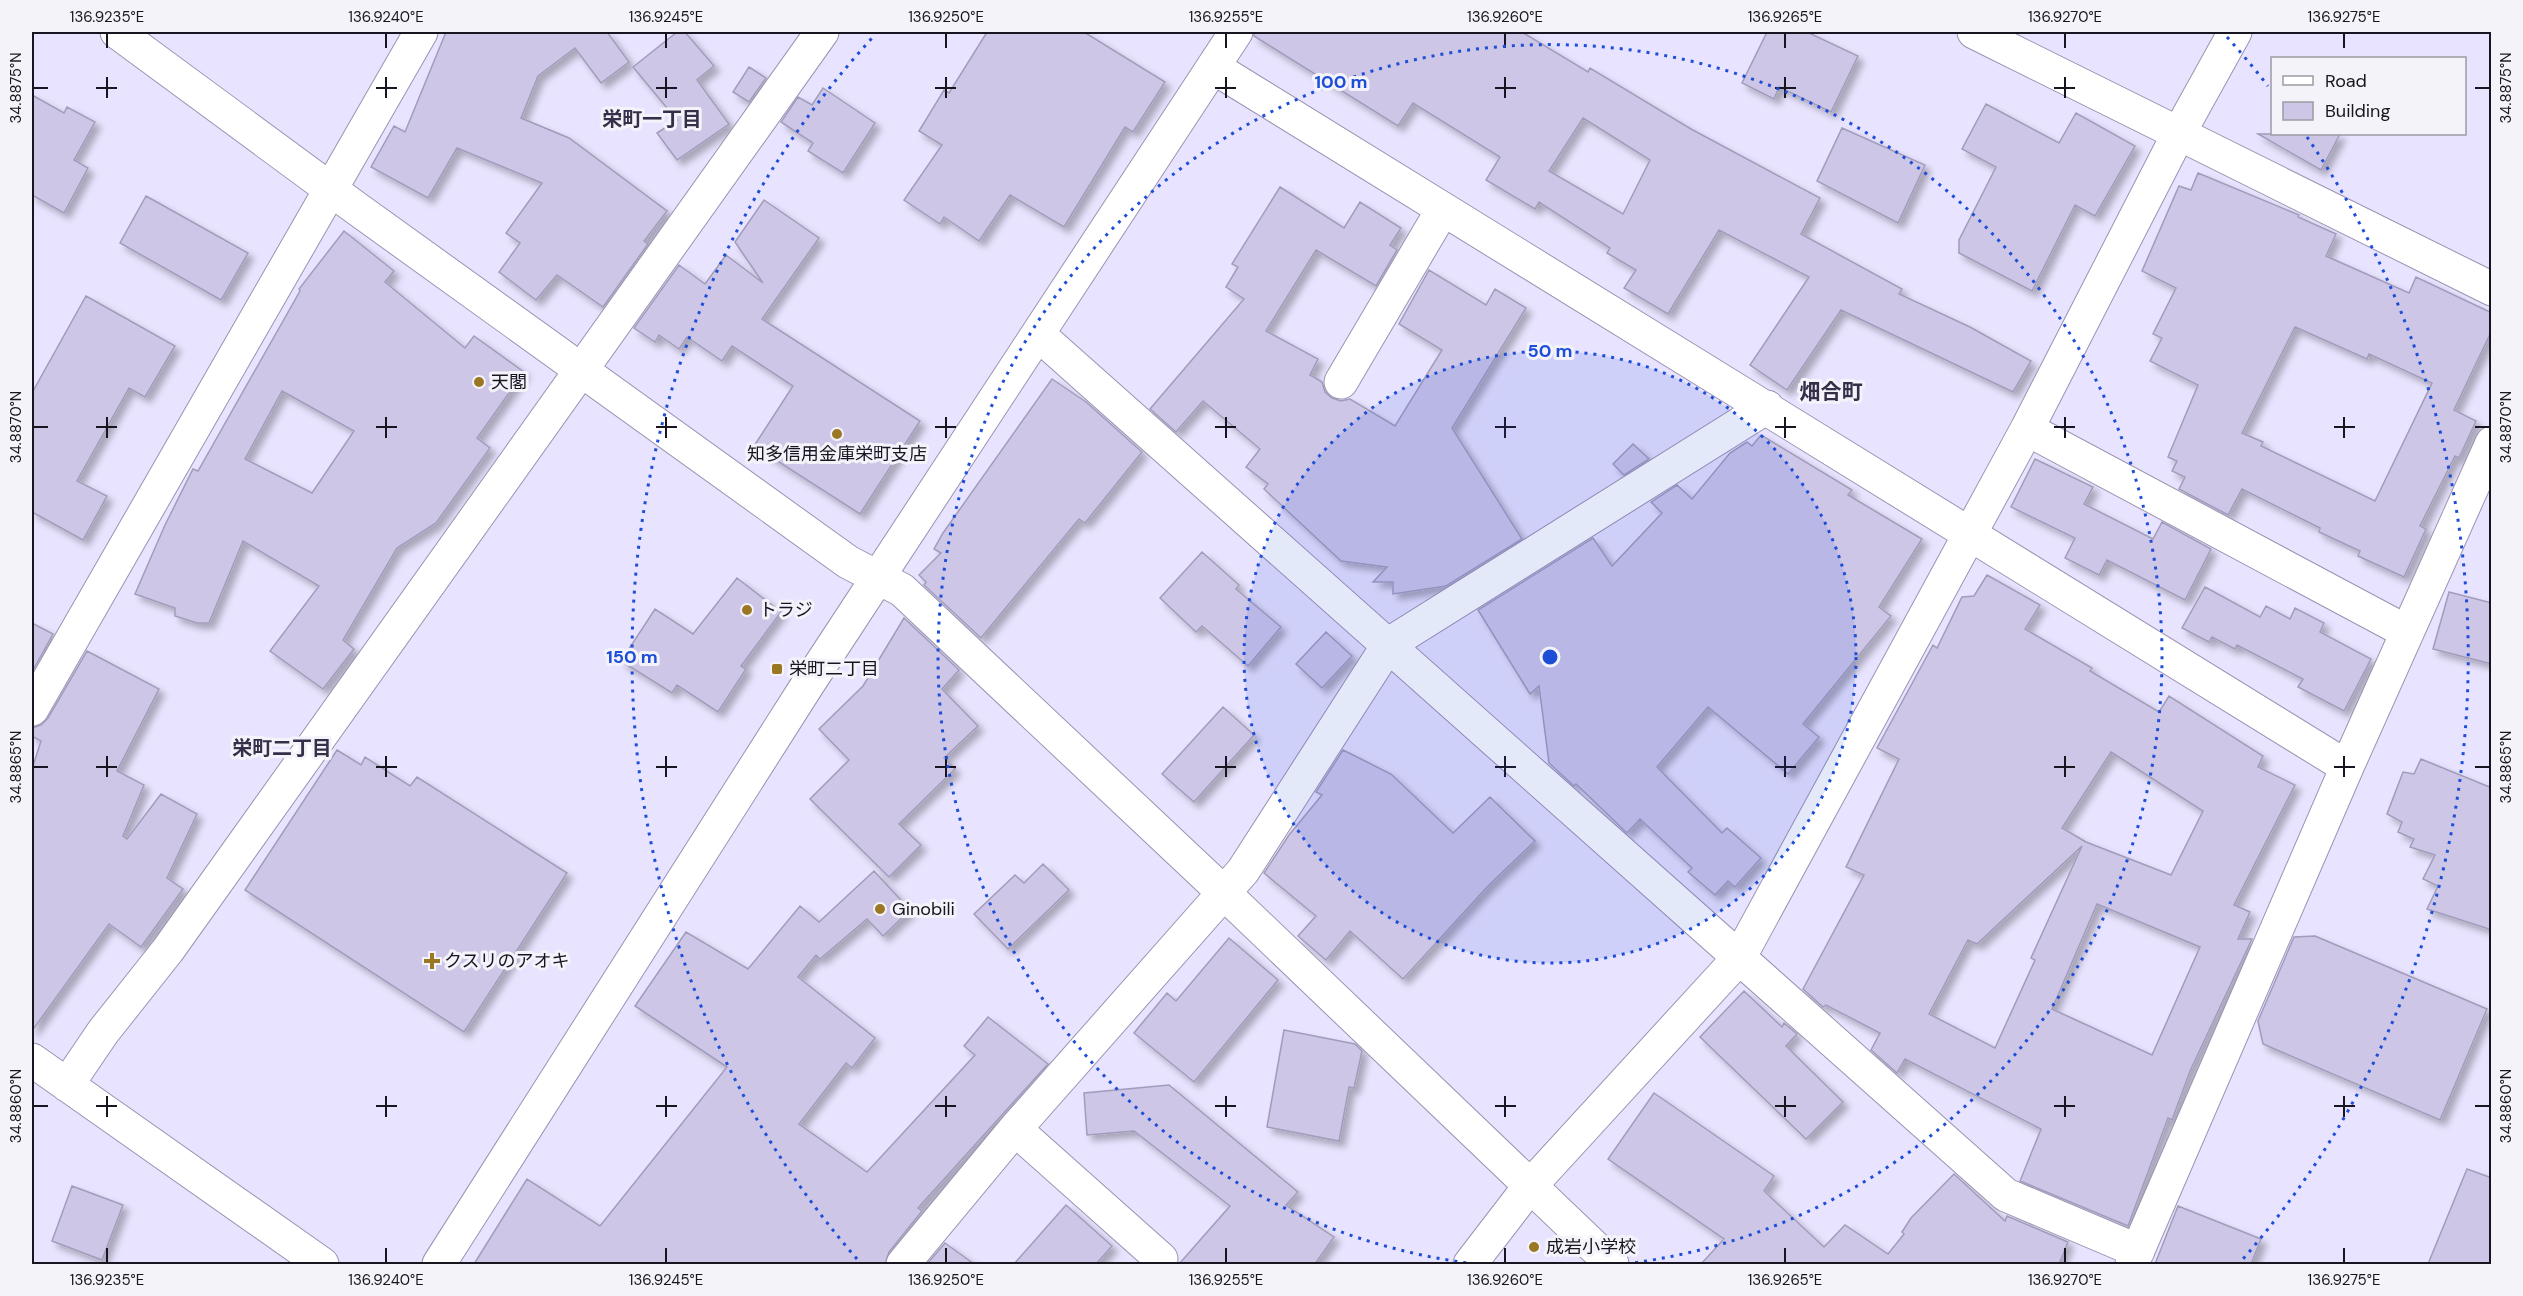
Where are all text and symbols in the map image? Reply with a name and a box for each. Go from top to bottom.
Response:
text: 136.9235°E [70,7,144,27]
text: 136.9240°E [348,7,424,27]
text: 136.9245°E [629,7,703,27]
text: 136.9250°E [908,7,984,27]
text: 136.9255°E [1189,7,1263,27]
text: 136.9260°E [1467,7,1543,27]
text: 136.9265°E [1748,7,1822,27]
text: 136.9270°E [2028,7,2102,27]
text: 136.9275°E [2308,7,2380,27]
text: 34.8875°N [6,52,26,124]
text: 34.8875°N [2496,52,2516,124]
legend [2271,57,2466,135]
text: Road [2325,69,2367,93]
text: 100 m [1314,70,1368,94]
text: Building [2325,99,2390,123]
district label: 栄町一丁目 [602,106,702,132]
text: 50 m [1527,339,1573,363]
place label: 天閣 [491,370,527,394]
marker: 天閣 [472,375,486,389]
district label: 畑合町 [1800,378,1863,406]
text: 34.8870°N [6,391,26,463]
text: 34.8870°N [2496,391,2516,463]
marker: 知多信用金庫栄町支店 [830,427,844,441]
place label: 知多信用金庫栄町支店 [747,442,927,466]
place label: トラジ [759,598,813,622]
marker: トラジ [740,603,754,617]
text: 150 m [606,645,658,669]
centre of rings [1540,647,1560,667]
place label: 栄町二丁目 [789,657,879,681]
marker: 栄町二丁目 [770,662,784,676]
text: 34.8865°N [6,731,26,803]
text: 34.8865°N [2496,731,2516,803]
district label: 栄町二丁目 [232,735,332,761]
place label: Ginobili [892,897,955,921]
marker: Ginobili [873,902,887,916]
place label: クスリのアオキ [444,949,569,973]
marker: クスリのアオキ [425,954,439,968]
text: 34.8860°N [6,1069,26,1143]
text: 34.8860°N [2496,1069,2516,1143]
place label: 成岩小学校 [1546,1235,1636,1259]
marker: 成岩小学校 [1527,1240,1541,1254]
text: 136.9235°E [70,1270,144,1290]
text: 136.9240°E [348,1270,424,1290]
text: 136.9245°E [629,1270,703,1290]
text: 136.9250°E [908,1270,984,1290]
text: 136.9255°E [1189,1270,1263,1290]
text: 136.9260°E [1467,1270,1543,1290]
text: 136.9265°E [1748,1270,1822,1290]
text: 136.9270°E [2028,1270,2102,1290]
text: 136.9275°E [2308,1270,2380,1290]

